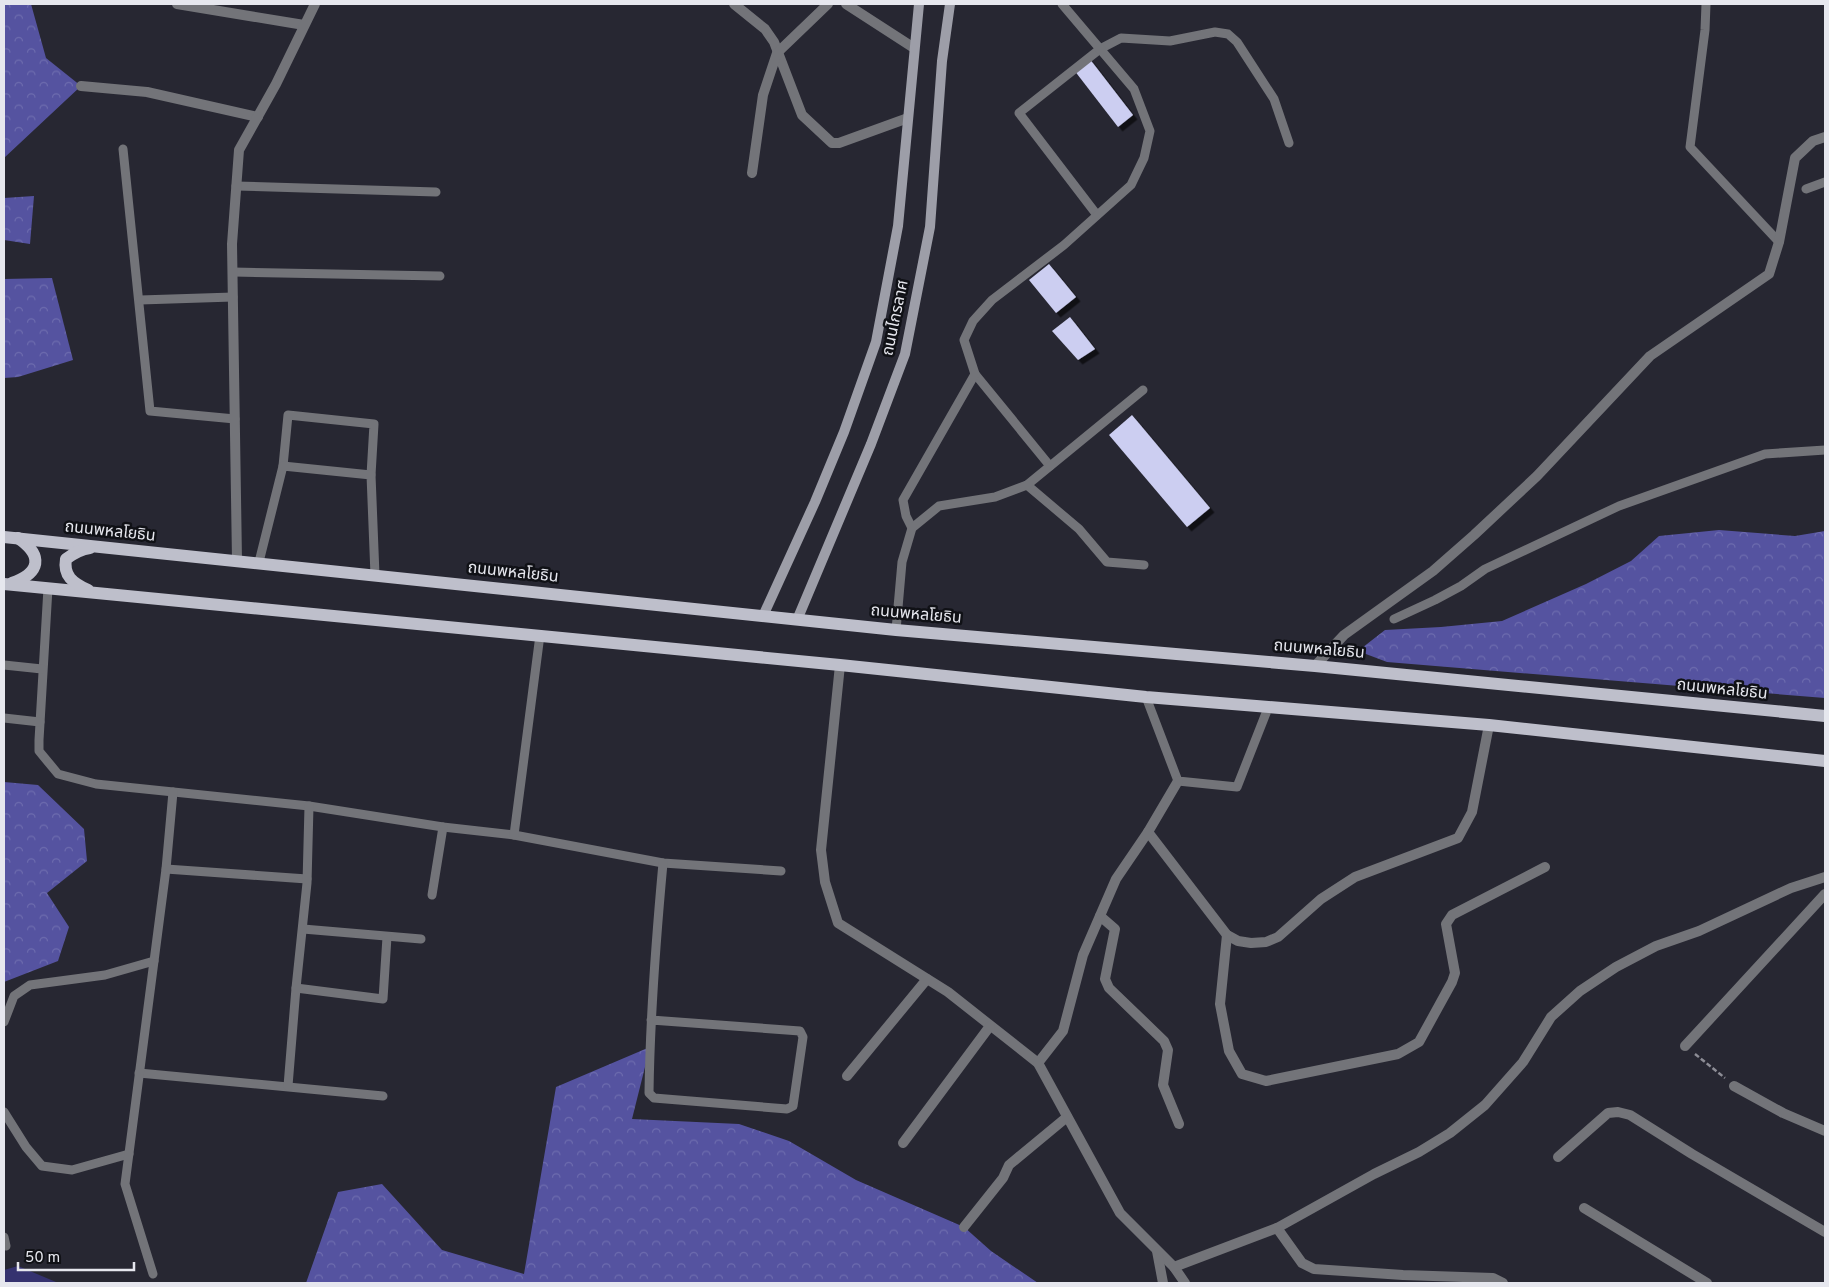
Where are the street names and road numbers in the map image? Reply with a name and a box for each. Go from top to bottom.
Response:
street label: ถนนไกรลาศ [878,278,914,358]
street label: ถนนพหลโยธิน [64,517,156,547]
street label: ถนนพหลโยธิน [467,558,559,588]
street label: ถนนพหลโยธิน [870,601,962,629]
street label: ถนนพหลโยธิน [1273,636,1365,664]
street label: ถนนพหลโยธิน [1676,675,1768,705]

